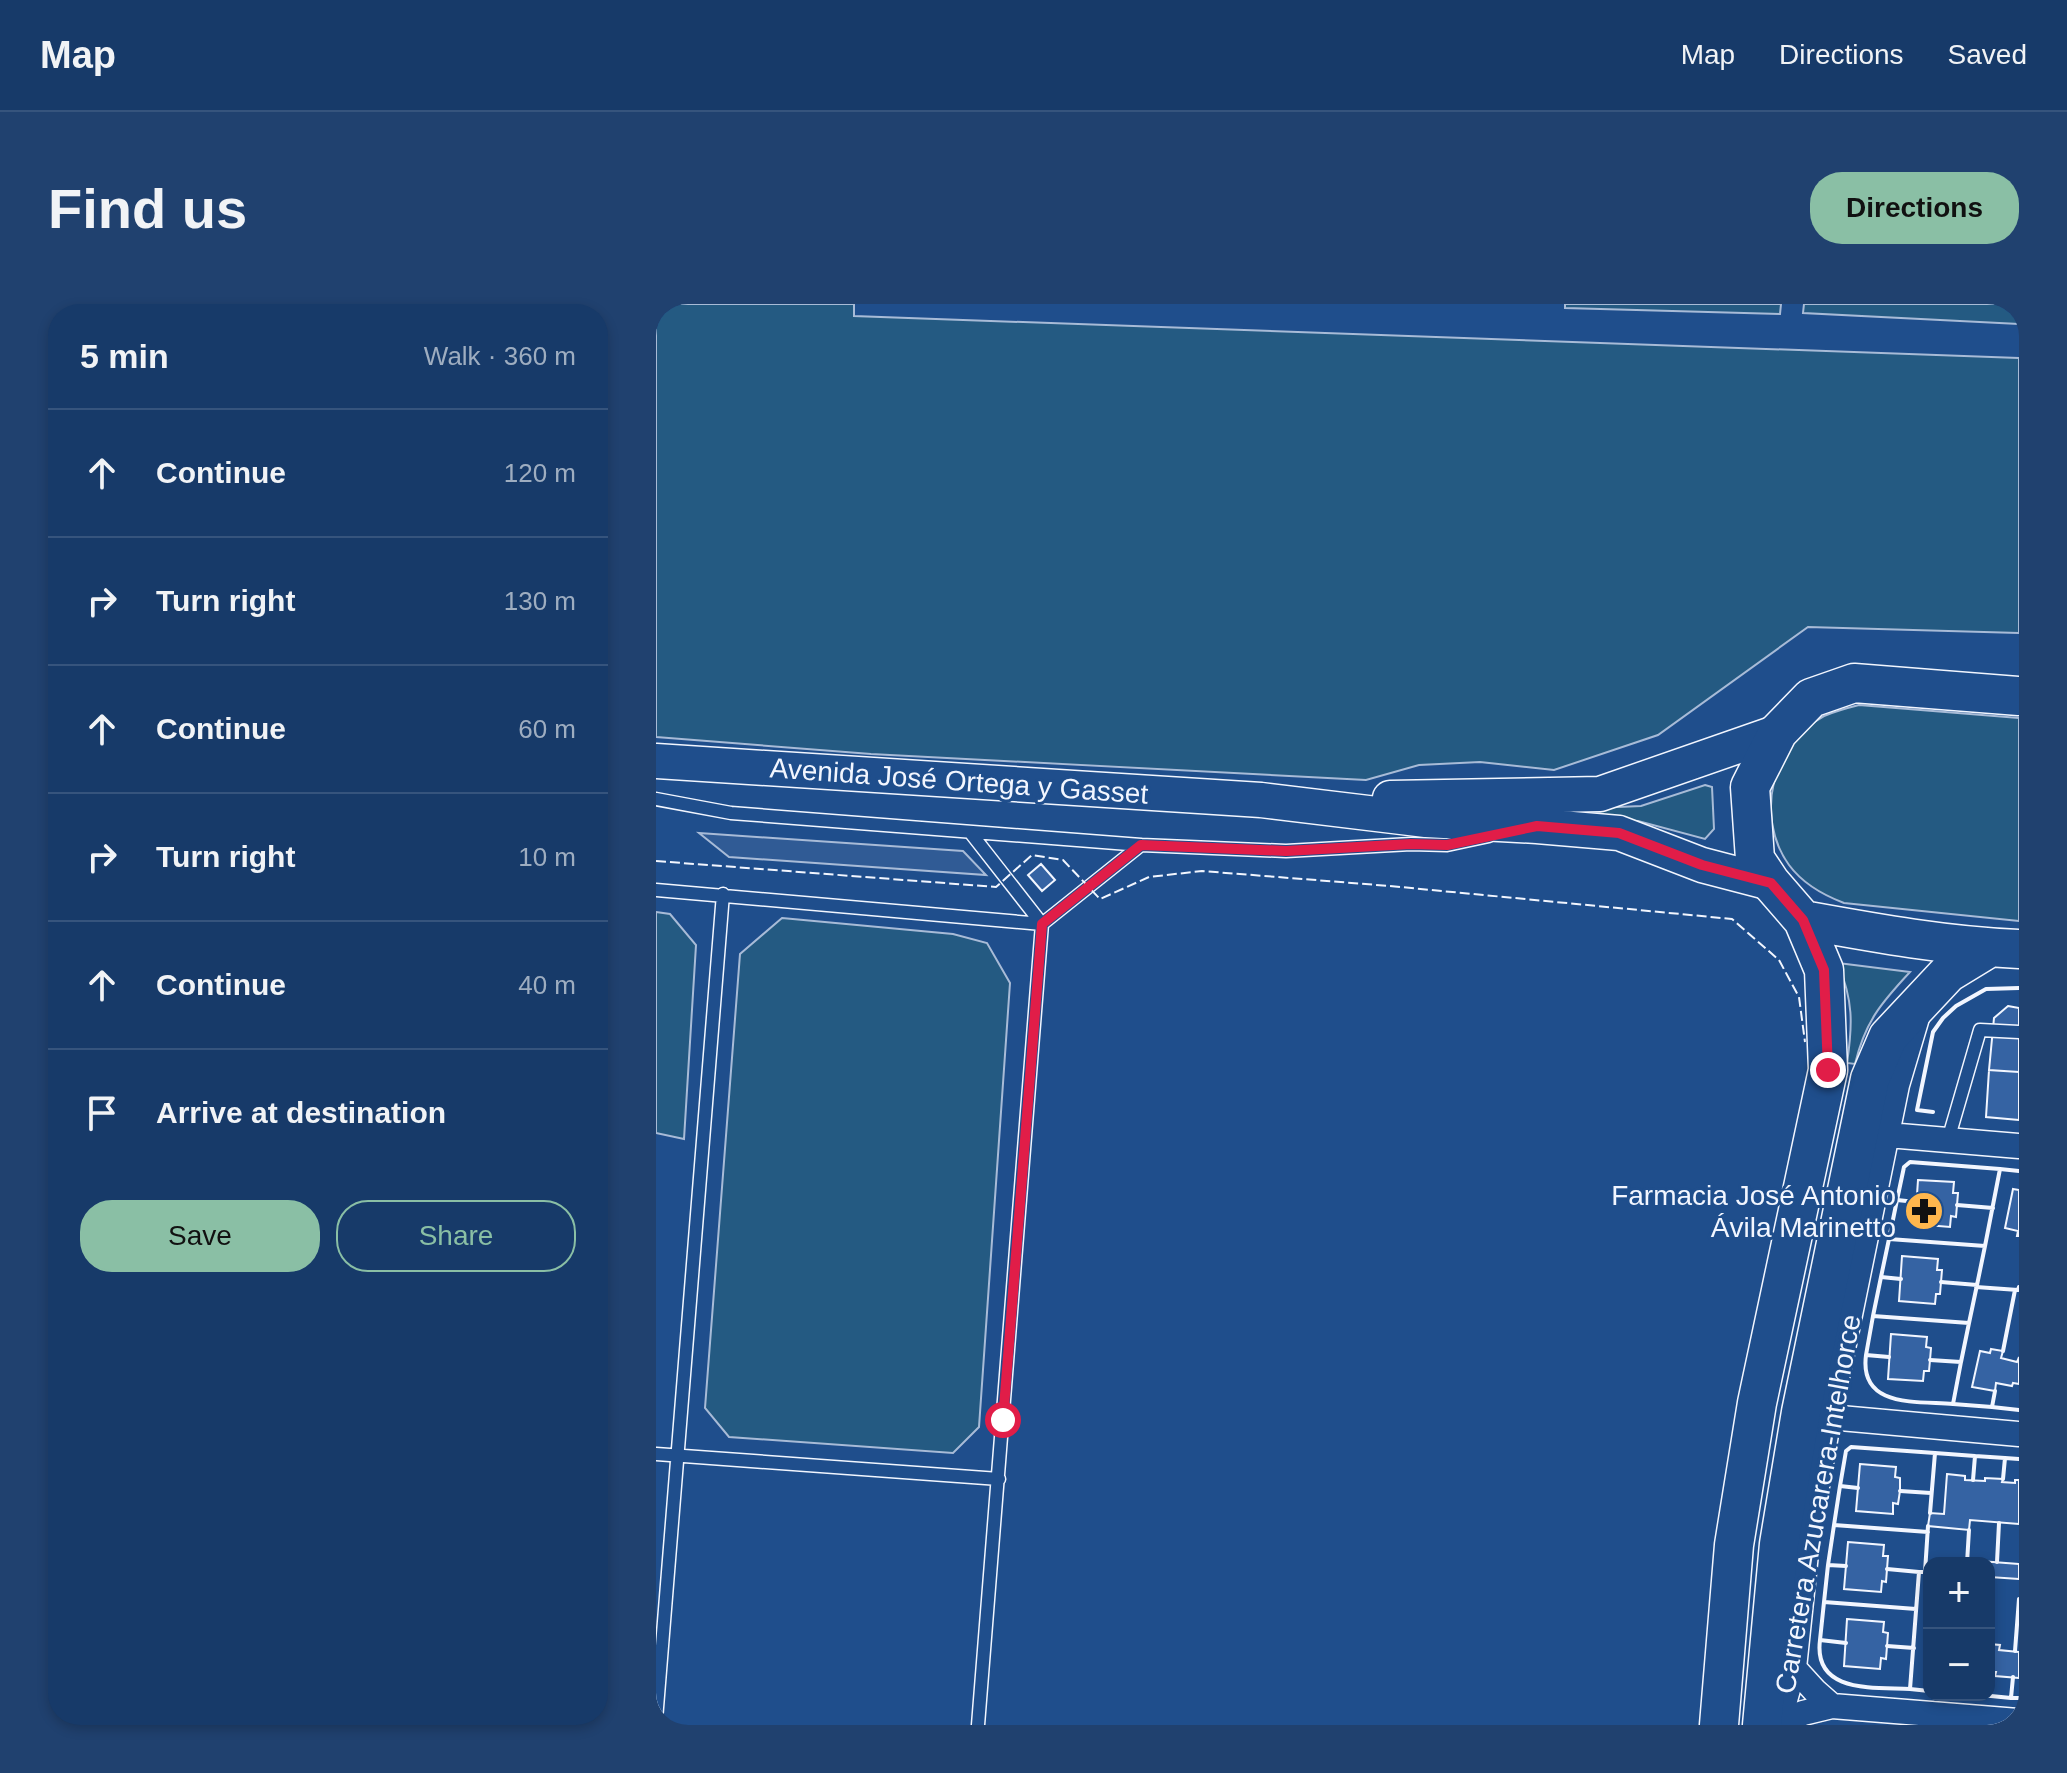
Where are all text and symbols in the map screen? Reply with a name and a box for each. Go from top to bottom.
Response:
text: Map [40,34,116,76]
text: Map [1681,39,1735,70]
text: Directions [1779,39,1904,70]
text: Saved [1948,39,2027,70]
button: Directions [1810,172,2019,244]
text: Find us [48,177,247,240]
text: 5 min [80,337,169,375]
text: Walk · 360 m [424,341,576,371]
icon: ahead [80,451,124,495]
text: Continue [156,456,286,489]
text: 120 m [504,458,576,488]
icon: right [80,579,124,623]
text: Turn right [156,584,295,617]
text: 130 m [504,586,576,616]
icon: ahead [80,707,124,751]
text: Continue [156,712,286,745]
text: 60 m [518,714,576,744]
street label: Avenida José Ortega y Gasset [769,752,1149,810]
icon: right [80,835,124,879]
text: Turn right [156,840,295,873]
text: 10 m [518,842,576,872]
icon: ahead [80,963,124,1007]
text: Continue [156,968,286,1001]
text: 40 m [518,970,576,1000]
route end [1810,1052,1846,1088]
icon: arrive [80,1091,124,1135]
text: Arrive at destination [156,1096,446,1129]
place label: Farmacia José Antonio Ávila Marinetto [1611,1180,1896,1243]
pharmacy icon: Farmacia José Antonio Ávila Marinetto [1903,1190,1945,1232]
button: Save [80,1200,320,1272]
button: Share [336,1200,576,1272]
street label: Carretera Azucarera-Intelhorce [1769,1312,1867,1696]
route start [985,1402,1021,1438]
map controls [1923,1557,1995,1701]
button: + [1923,1557,1995,1629]
button: − [1923,1629,1995,1701]

